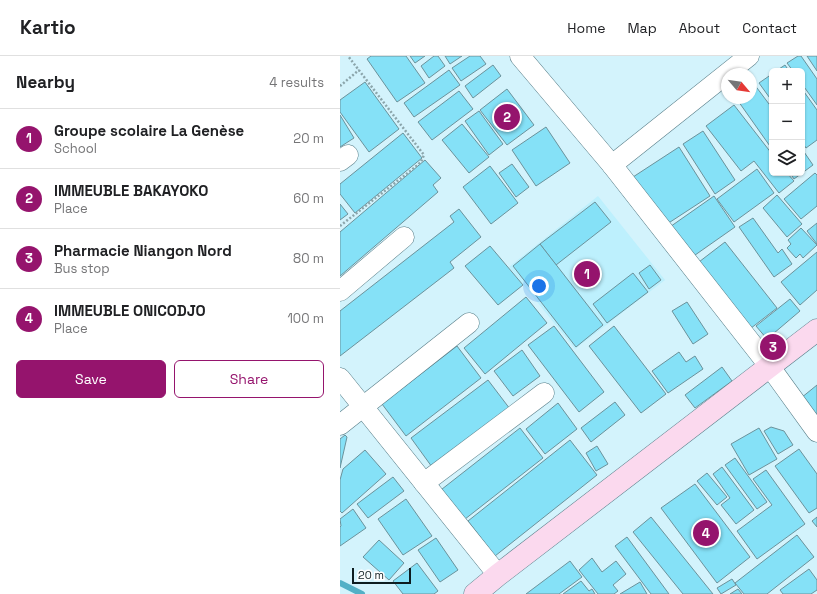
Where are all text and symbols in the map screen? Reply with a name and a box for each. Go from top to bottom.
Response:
text: Kartio [20,15,76,40]
text: Home [567,19,605,37]
text: Map [627,19,657,37]
text: About [679,19,720,37]
text: Contact [742,19,797,37]
north arrow [721,68,757,104]
map controls [769,68,805,176]
button: + [769,68,805,104]
text: Nearby [16,71,75,93]
text: 4 results [269,74,324,91]
pin: 2 [494,102,520,132]
button: − [769,104,805,140]
text: Groupe scolaire La Genèse [54,121,244,140]
text: 1 [26,130,32,147]
text: 20 m [293,130,324,147]
text: School [54,140,97,157]
button: layers [769,140,805,176]
text: IMMEUBLE BAKAYOKO [54,181,208,200]
text: 2 [25,190,33,207]
text: 60 m [293,190,324,207]
text: Place [54,200,88,217]
text: Pharmacie Niangon Nord [54,241,232,260]
text: 3 [25,250,33,267]
text: 80 m [293,250,324,267]
pin: 1 [574,259,600,289]
text: Bus stop [54,260,110,277]
your location [529,276,549,296]
text: IMMEUBLE ONICODJO [54,301,206,320]
text: 4 [25,310,33,327]
text: 100 m [287,310,324,327]
text: Place [54,320,88,337]
pin: 3 [760,332,786,362]
button: Save [16,360,166,398]
button: Share [174,360,324,398]
pin: 4 [693,518,719,548]
scale bar [352,566,411,585]
text: 20 m [358,568,384,582]

